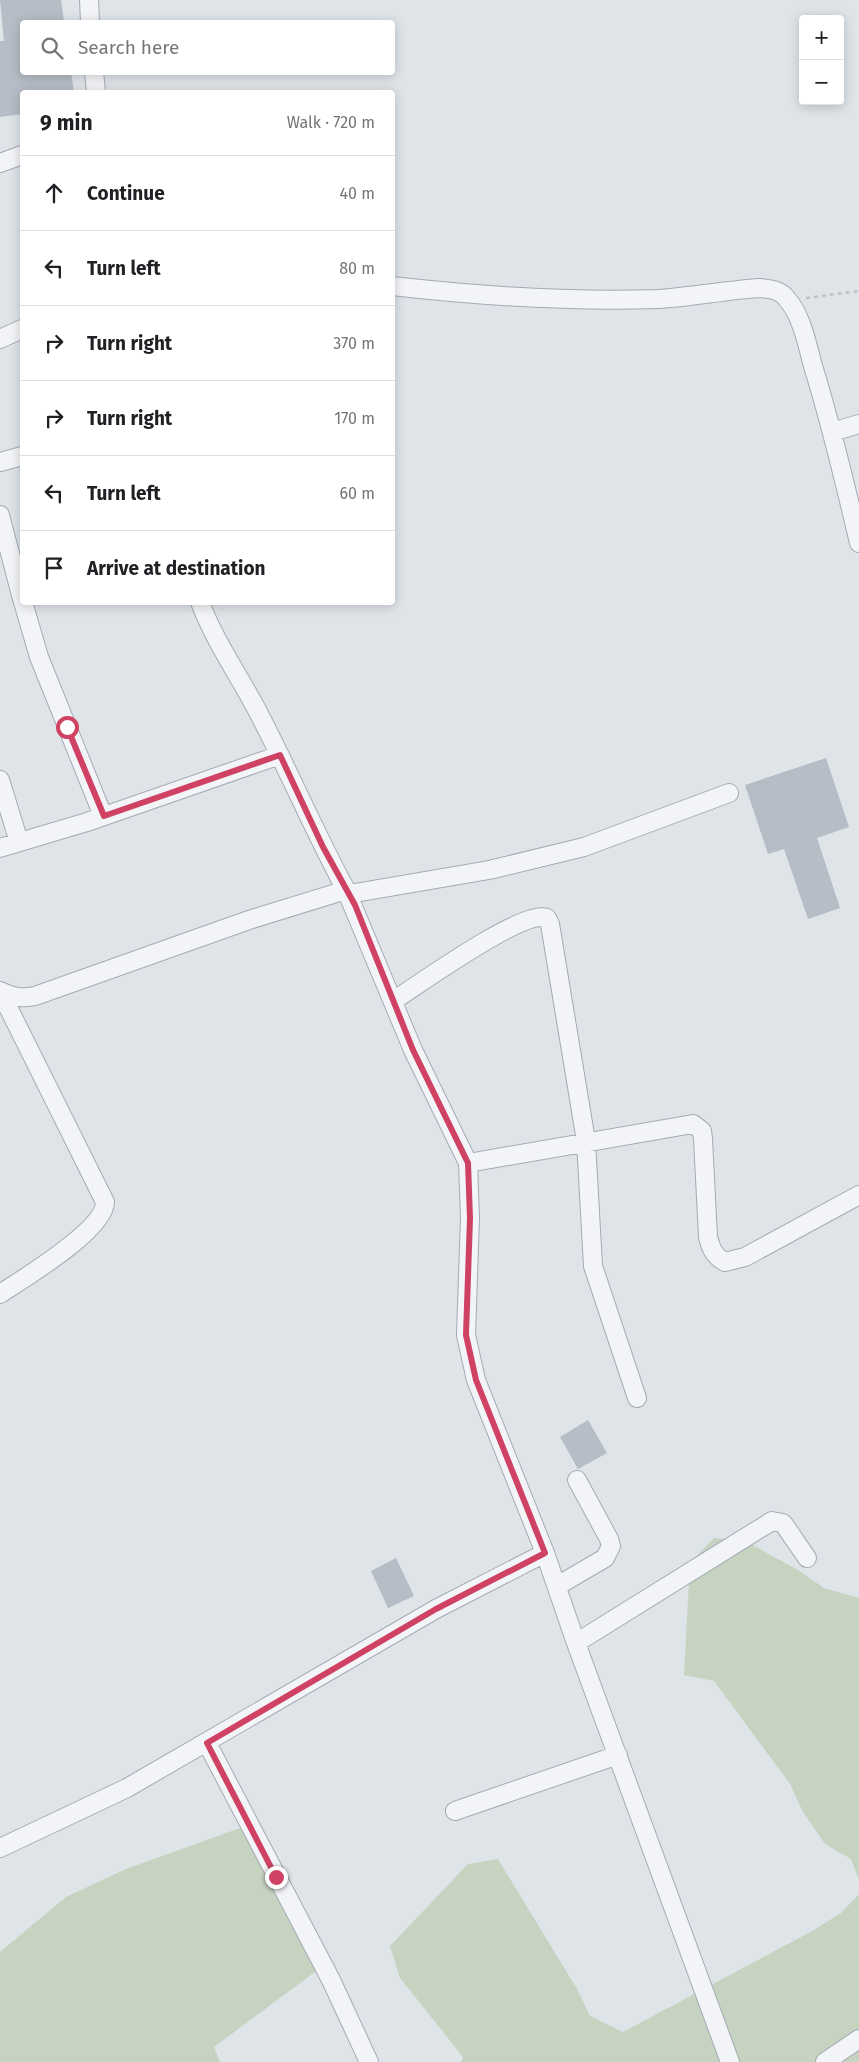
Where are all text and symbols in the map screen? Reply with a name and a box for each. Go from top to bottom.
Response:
map controls [799,15,844,105]
button: + [799,15,844,60]
search box [20,20,395,75]
icon: search [38,34,66,62]
text: Search here [78,36,179,59]
button: − [799,60,844,105]
text: 9 min [40,110,93,136]
text: Walk · 720 m [287,113,375,132]
icon: ahead [40,179,68,207]
text: Continue [87,182,165,205]
text: 40 m [340,184,375,203]
icon: left [40,254,68,282]
text: Turn left [87,257,161,280]
text: 80 m [339,259,375,278]
icon: right [40,329,68,357]
text: Turn right [87,332,172,355]
text: 370 m [333,334,375,353]
icon: right [40,404,68,432]
text: Turn right [87,407,172,430]
text: 170 m [334,409,375,428]
icon: left [40,479,68,507]
text: Turn left [87,482,161,505]
text: 60 m [340,484,375,503]
icon: arrive [40,554,68,582]
text: Arrive at destination [87,557,266,580]
route start [56,716,79,739]
route end [265,1866,288,1889]

